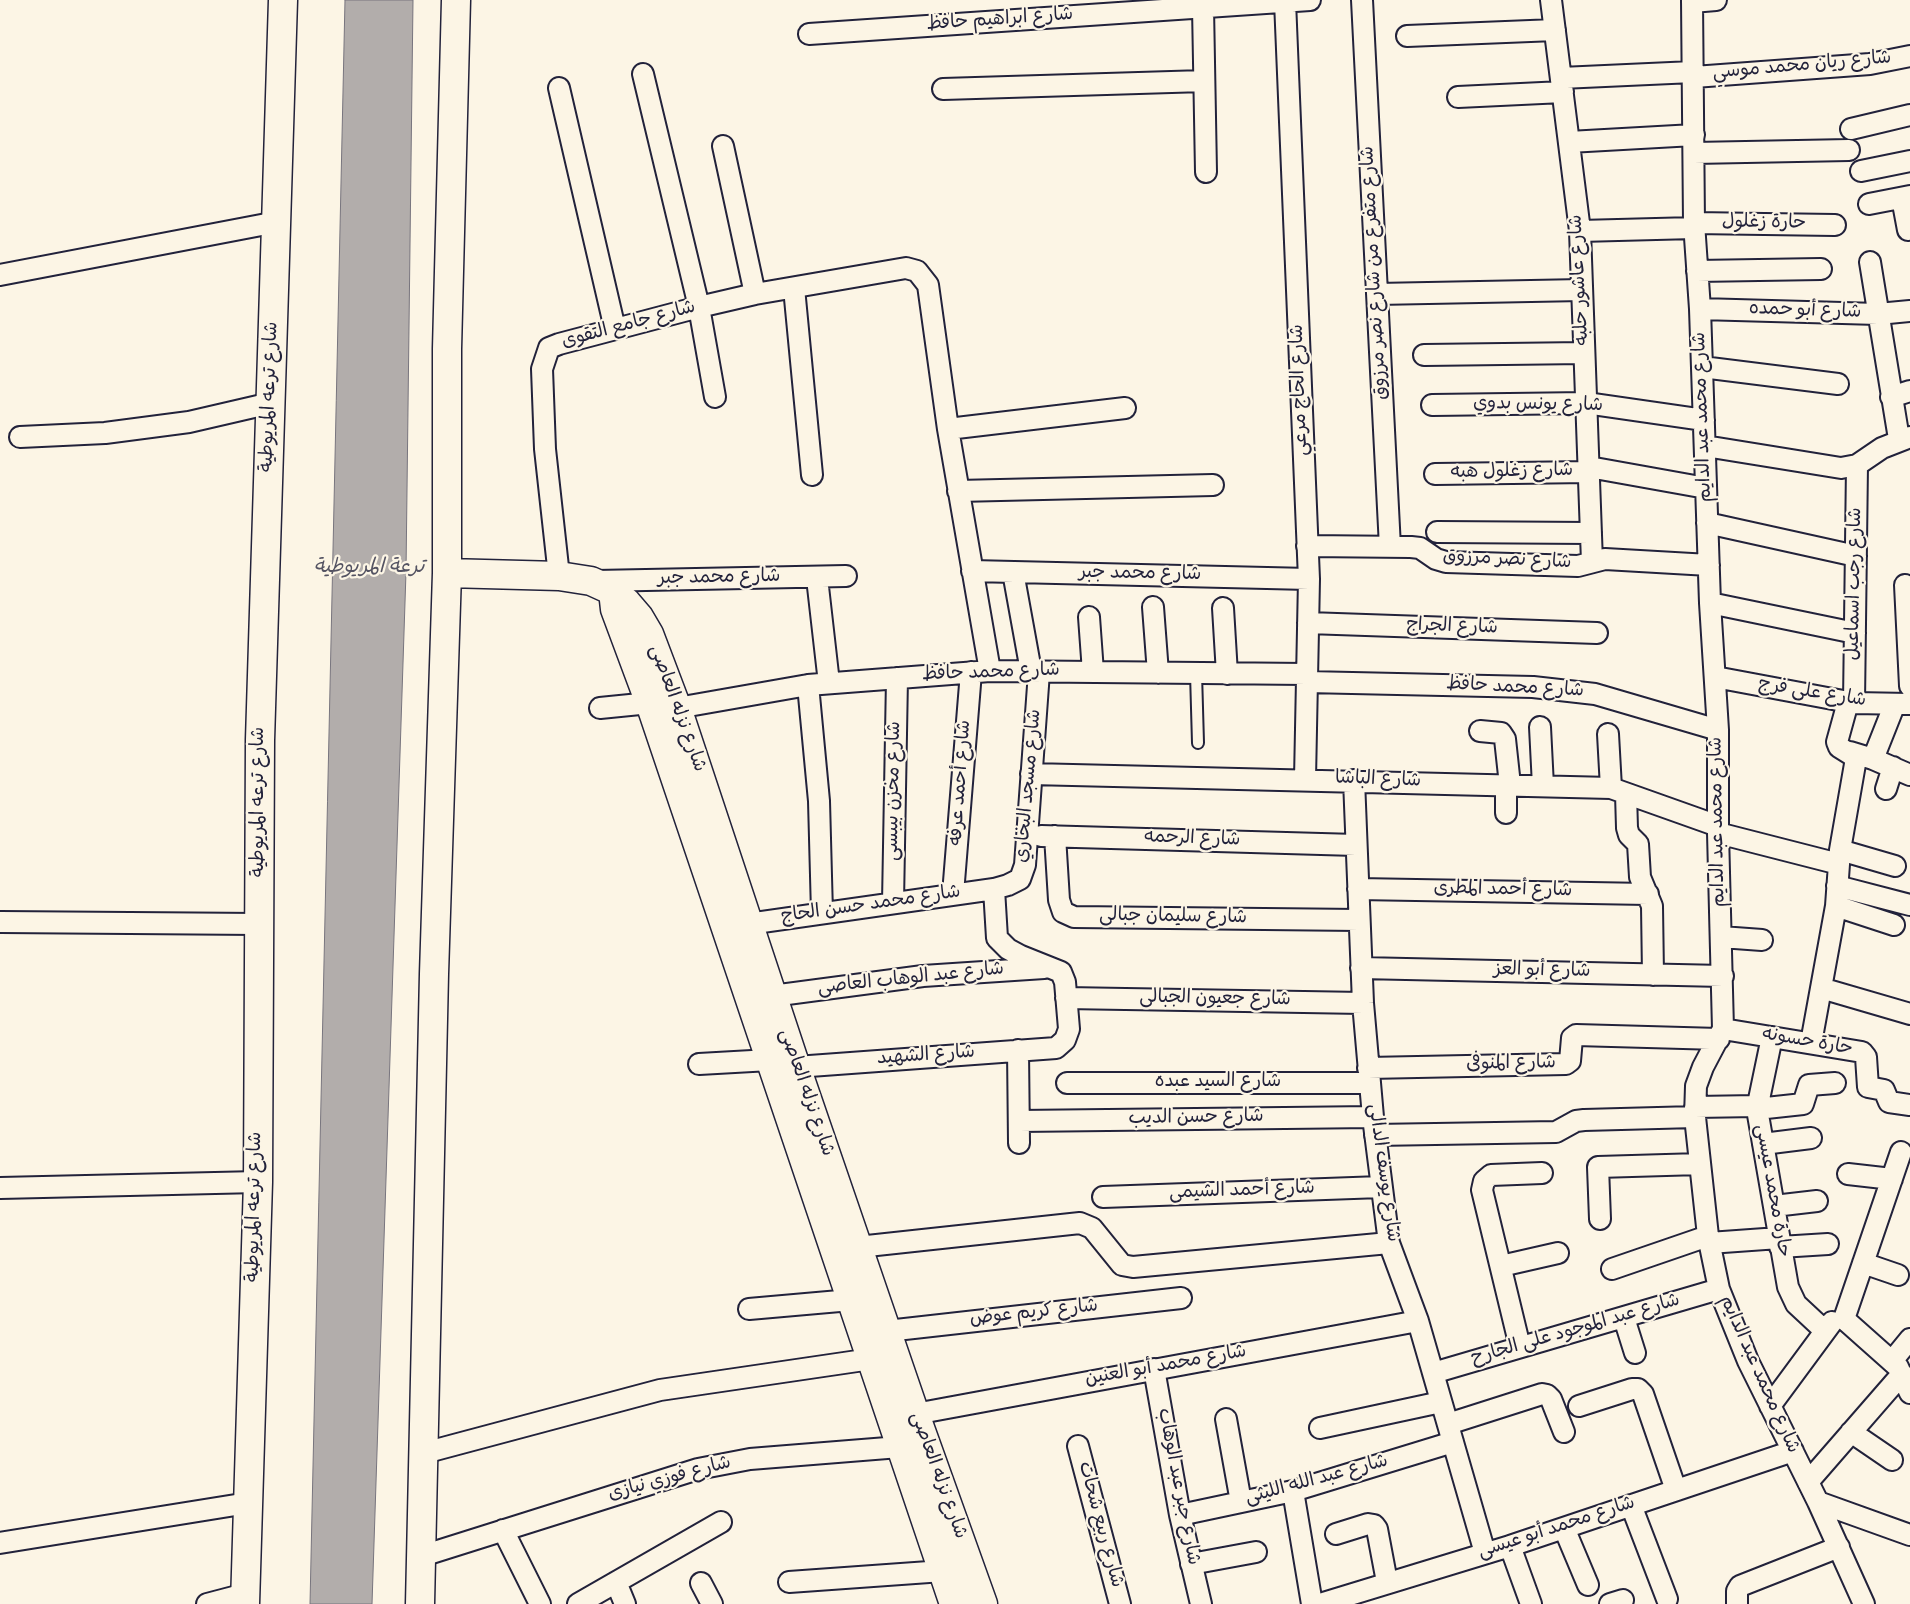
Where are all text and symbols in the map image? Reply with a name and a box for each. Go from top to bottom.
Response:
street label: شارع ابراهيم حافظ [926,5,1074,37]
street label: شارع ريان محمد موسي [1712,48,1892,86]
street label: شارع متفرع من شارع نصر مرزوق [1358,145,1394,401]
street label: حارة زغلول [1722,212,1806,236]
street label: شارع عاشور حلبه [1566,214,1596,346]
street label: شارع جامع التقوى [560,297,698,355]
street label: شارع أبو حمده [1748,299,1862,325]
street label: شارع ترعه المريوطية [257,321,285,473]
street label: شارع الحاج مرعي [1287,324,1315,456]
street label: شارع محمد عبد الدايم [1690,332,1718,502]
street label: شارع يونس بدوي [1473,393,1603,419]
street label: شارع زغلول هبه [1451,461,1573,485]
street label: شارع رجب اسماعيل [1843,507,1869,661]
street label: شارع نصر مرزوق [1442,546,1572,576]
water label: ترعة المريوطية [314,557,424,581]
street label: شارع محمد جبر [1079,563,1201,587]
street label: شارع محمد جبر [658,567,780,591]
street label: شارع الجراج [1406,615,1498,641]
street label: شارع نزله العاصى [642,642,710,776]
street label: شارع محمد حافظ [922,660,1060,688]
street label: شارع محمد حافظ [1446,674,1584,704]
street label: شارع على فرج [1756,674,1868,714]
street label: شارع مسجد البخاري [1012,708,1048,864]
street label: شارع أحمد عرفه [946,719,978,847]
street label: شارع مخزن بيبسى [882,721,908,861]
street label: شارع ترعه المريوطية [249,727,271,877]
street label: شارع محمد عبد الدايم [1706,737,1732,907]
street label: شارع الباشا [1334,768,1422,794]
street label: شارع الرحمه [1143,827,1241,853]
street label: شارع أحمد المطرى [1433,878,1573,904]
street label: شارع محمد حسن الحاج [780,882,962,930]
street label: شارع سليمان جبالى [1099,905,1247,931]
street label: شارع عبد الوهاب العاصى [817,959,1005,1001]
street label: شارع أبو العز [1493,960,1591,984]
street label: شارع جعيون الجبالى [1139,987,1291,1013]
street label: حارة حسونه [1760,1024,1854,1062]
street label: شارع نزله العاصى [773,1026,837,1160]
street label: شارع الشهيد [876,1042,976,1072]
street label: شارع المنوفى [1466,1053,1556,1077]
street label: شارع السيد عبده [1155,1072,1281,1094]
street label: شارع يوسف الدالى [1361,1103,1403,1243]
street label: شارع حسن الديب [1128,1106,1264,1132]
street label: حارة محمد عيسى [1748,1123,1794,1259]
street label: شارع ترعه المريوطية [243,1132,269,1282]
street label: شارع أحمد الشيمى [1169,1178,1315,1206]
street label: شارع عبد الموجود على الجارح [1469,1290,1683,1372]
street label: شارع محمد عبد الدايم [1713,1293,1803,1457]
street label: شارع كريم عوض [969,1296,1099,1332]
street label: شارع محمد أبو العنين [1084,1342,1248,1392]
street label: شارع جبر عبد الوهاب [1151,1407,1203,1567]
street label: شارع نزله العاصى [903,1409,971,1543]
street label: شارع عبد الله الليثى [1243,1451,1391,1511]
street label: شارع فوزي نيازى [606,1453,734,1507]
street label: شارع ربيع شحات [1071,1460,1127,1590]
street label: شارع محمد أبو عيسى [1476,1493,1638,1565]

